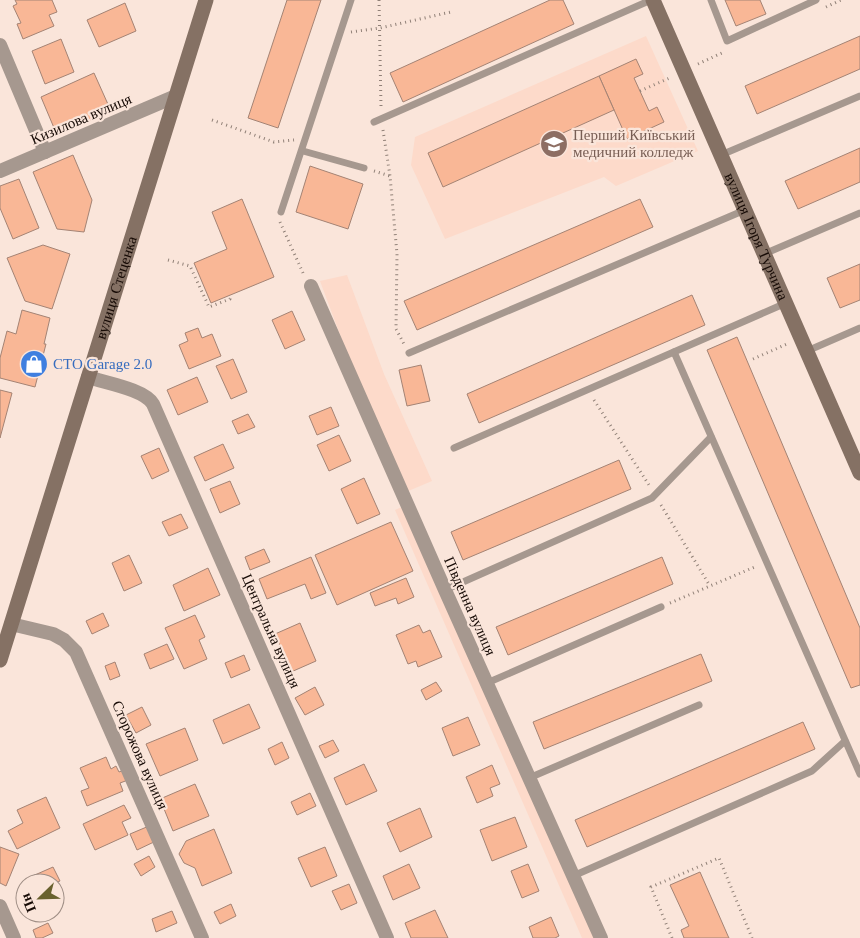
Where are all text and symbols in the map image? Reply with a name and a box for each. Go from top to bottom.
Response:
street label: Кизилова вулиця [28,90,134,147]
place label: Перший Київський медичний колледж [573,127,695,160]
school or university icon: Перший Київський медичний колледж [539,129,569,159]
street label: вулиця Ігоря Турчина [722,170,791,303]
street label: вулиця Стеценка [93,234,140,341]
shop icon: СТО Garage 2.0 [19,349,49,379]
place label: СТО Garage 2.0 [53,356,152,372]
street label: Південна вулиця [441,554,499,658]
street label: Центральна вулиця [239,571,303,691]
street label: Сторожова вулиця [109,698,171,812]
north arrow [15,873,65,923]
text: Пн [18,891,39,915]

